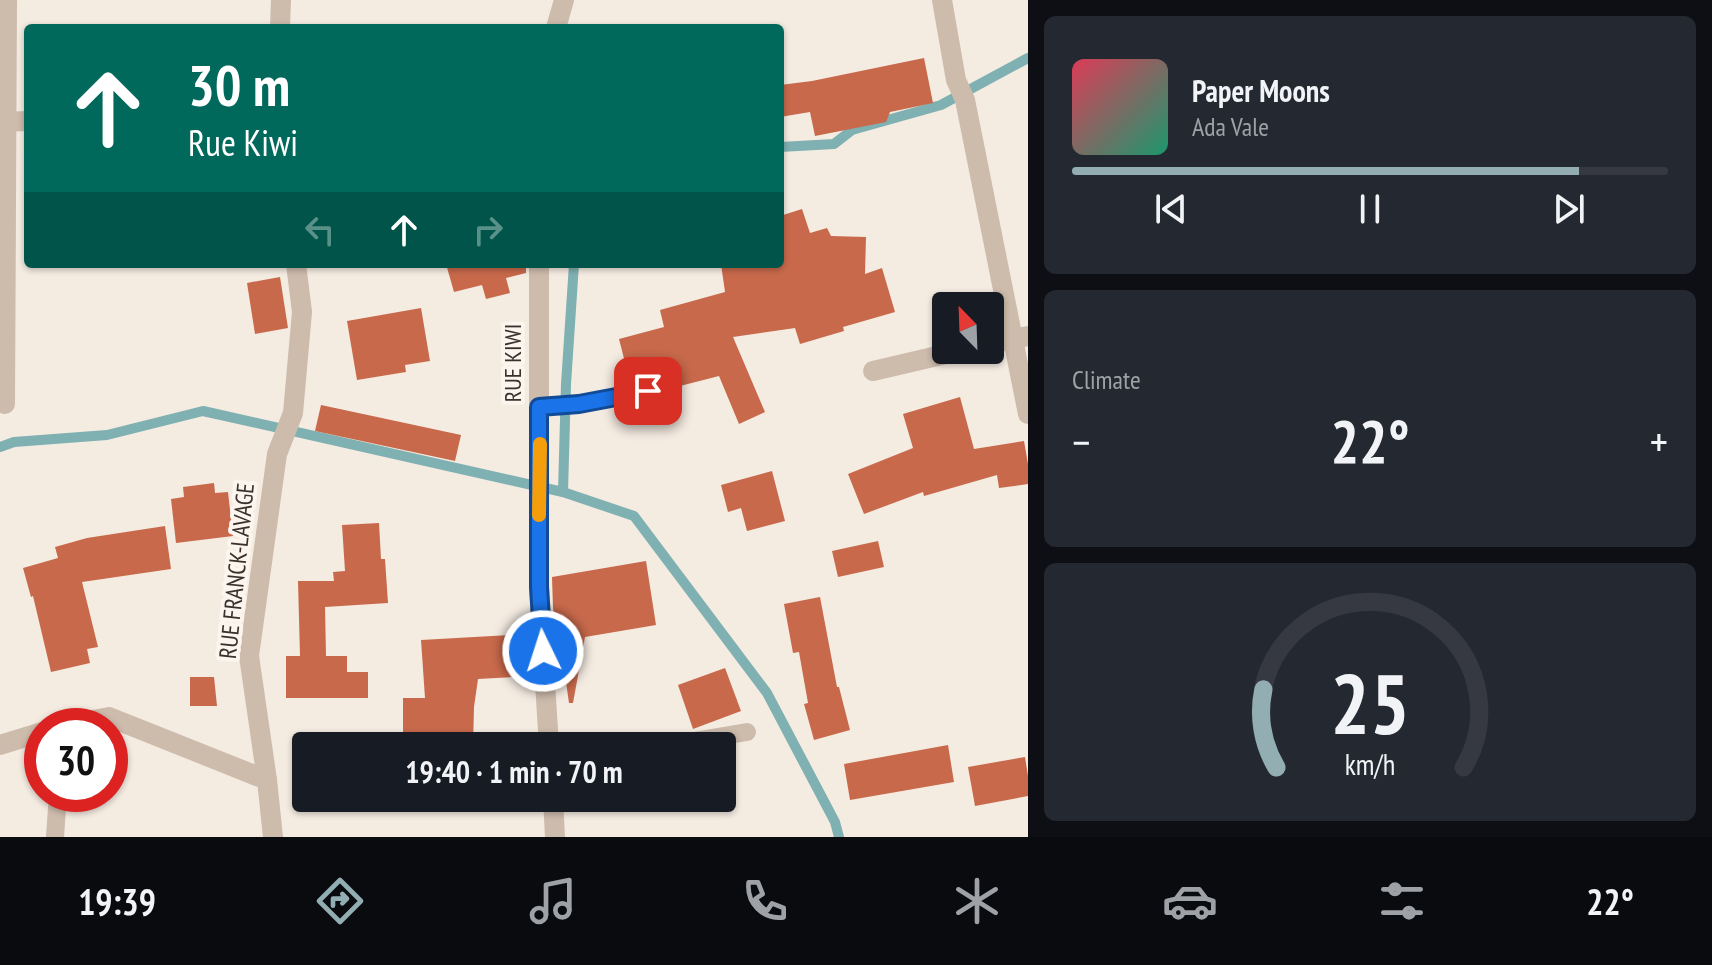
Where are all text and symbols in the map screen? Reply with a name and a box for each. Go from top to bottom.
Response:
text: 30 m [188,49,290,121]
icon: ahead [56,56,160,160]
text: Paper Moons [1192,71,1330,110]
text: Ada Vale [1192,110,1269,143]
text: Rue Kiwi [188,119,298,166]
icon: previous [1149,187,1193,231]
icon: pause [1348,187,1392,231]
icon: next [1547,187,1591,231]
icon: left [298,208,342,252]
icon: ahead [382,208,426,252]
icon: right [466,208,510,252]
north arrow [932,292,1004,364]
map controls [932,292,1004,364]
street label: RUE KIWI [497,324,528,402]
pin [614,357,682,425]
text: Climate [1072,363,1141,396]
icon: arrive [626,369,670,413]
text: 22° [1330,402,1410,480]
text: − [1072,413,1090,470]
text: + [1650,413,1668,470]
street label: RUE FRANCK-LAVAGE [212,482,261,660]
position arrow [501,609,585,693]
text: 25 [1330,649,1410,757]
speed limit sign: 30 [24,708,128,812]
text: km/h [1345,746,1395,783]
text: 19:40 · 1 min · 70 m [405,752,623,791]
icon: directions [312,873,368,929]
icon: music [525,873,581,929]
icon: phone [737,873,793,929]
icon: climate [949,873,1005,929]
icon: car [1162,873,1218,929]
icon: filters [1374,873,1430,929]
text: 19:39 [78,878,156,925]
text: 22° [1586,878,1634,925]

